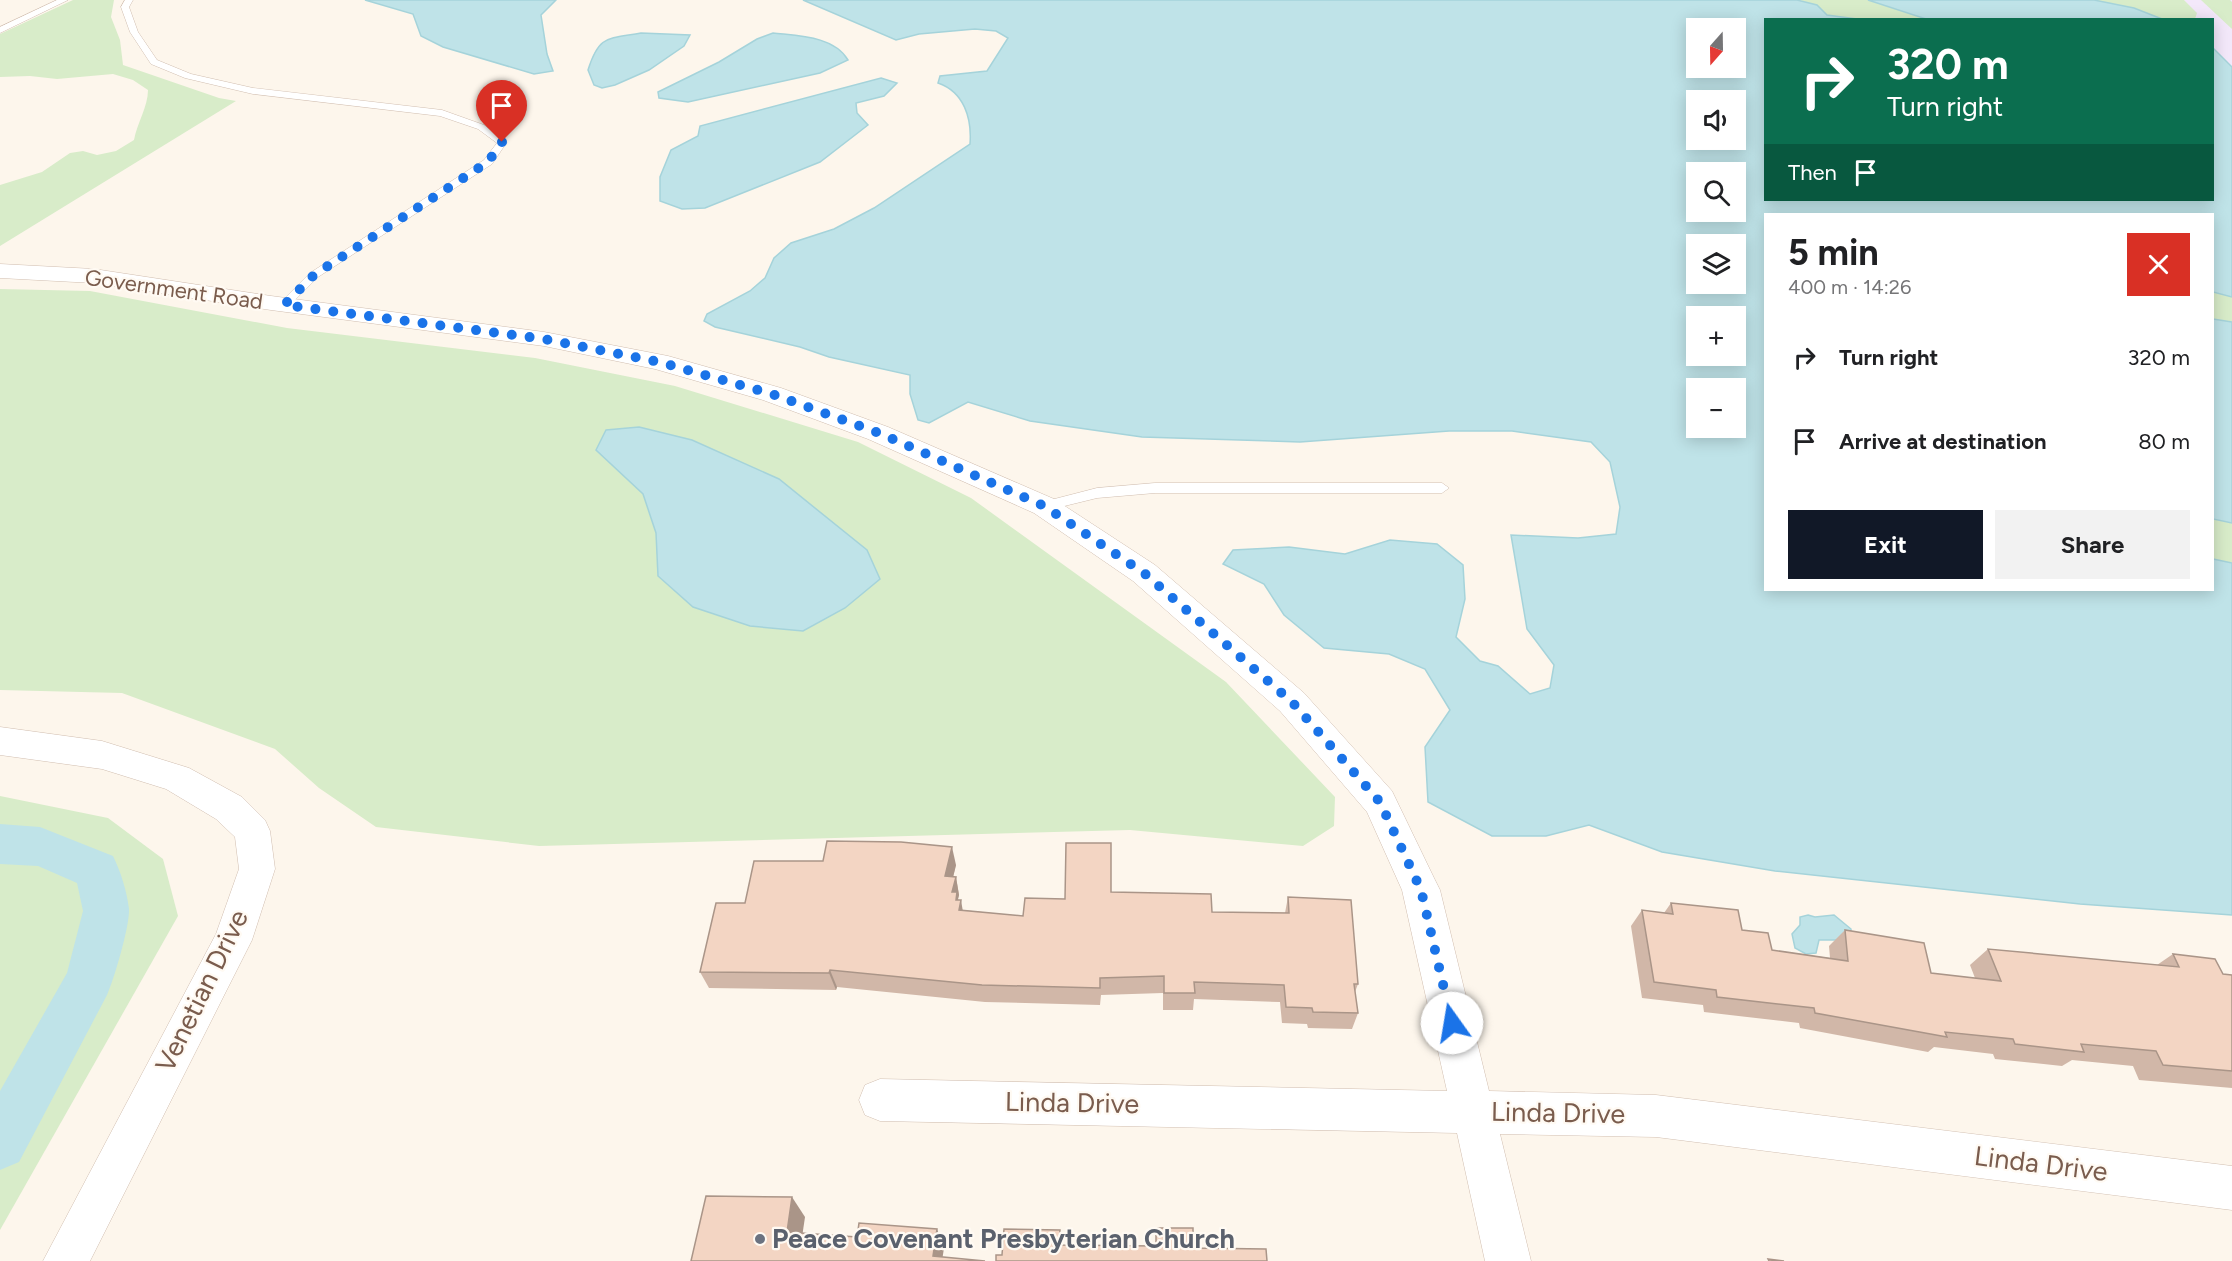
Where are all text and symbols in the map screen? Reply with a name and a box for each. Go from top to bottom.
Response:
north arrow [1686,18,1746,78]
map controls [1686,18,1746,438]
text: 320 m [1887,39,2009,90]
icon: right [1788,42,1866,120]
pin [476,80,527,142]
icon: arrive [485,89,518,122]
button: sound [1686,90,1746,150]
text: Turn right [1887,90,2003,123]
icon: arrive [1849,156,1882,189]
text: Then [1788,159,1837,186]
button: search [1686,162,1746,222]
text: 5 min [1788,231,1879,274]
button: close [2127,233,2190,296]
button: layers [1686,234,1746,294]
street label: Government Road [83,264,265,315]
text: 400 m · 14:26 [1788,275,1911,299]
button: + [1686,306,1746,366]
icon: right [1788,341,1821,374]
text: Turn right [1839,344,1938,371]
text: 320 m [2127,344,2190,371]
button: − [1686,378,1746,438]
icon: arrive [1788,425,1821,458]
text: Arrive at destination [1839,428,2047,455]
text: 80 m [2138,428,2190,455]
button: Exit [1788,510,1983,579]
button: Share [1995,510,2190,579]
street label: Venetian Drive [148,904,255,1077]
position arrow [1420,991,1484,1055]
street label: Linda Drive [1005,1085,1139,1120]
street label: Linda Drive [1491,1095,1625,1130]
street label: Linda Drive [1973,1139,2110,1188]
place label: Peace Covenant Presbyterian Church [772,1222,1235,1255]
marker: Peace Covenant Presbyterian Church [753,1232,767,1246]

